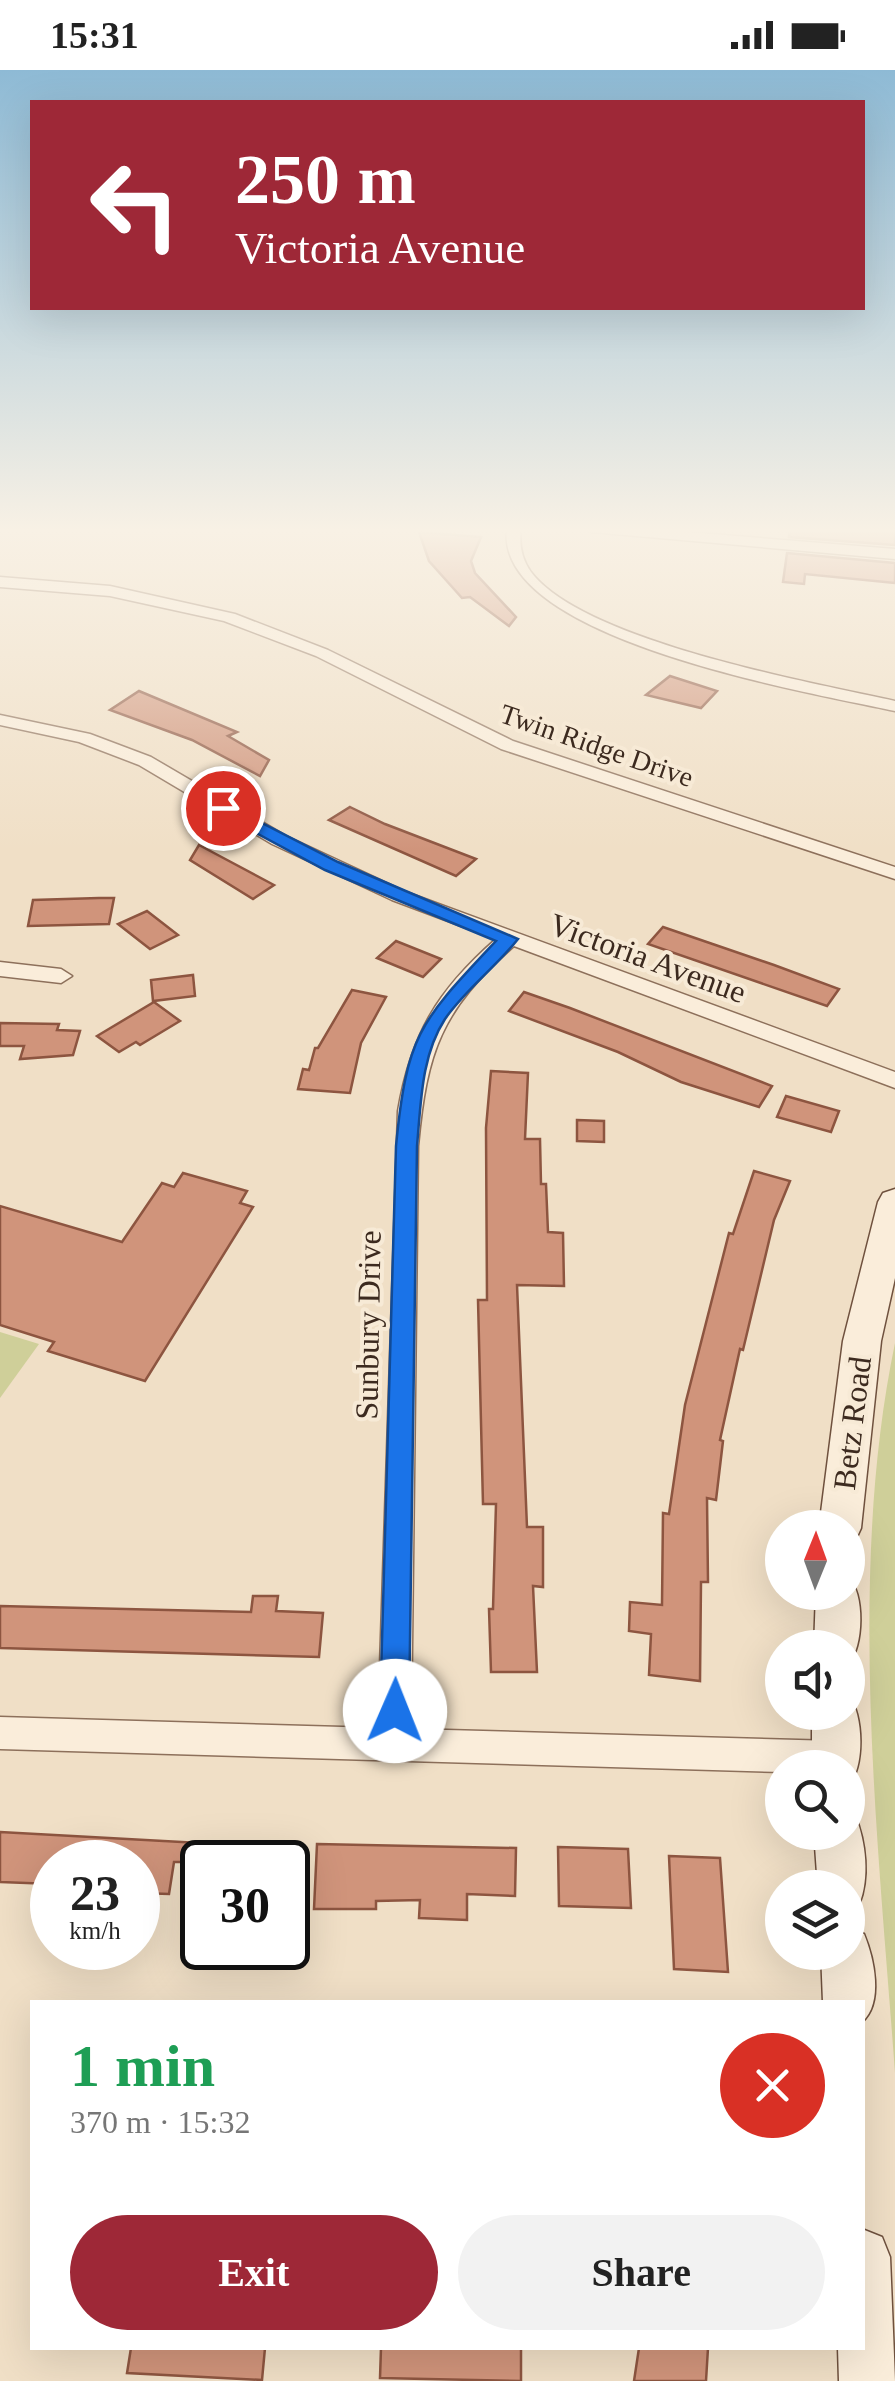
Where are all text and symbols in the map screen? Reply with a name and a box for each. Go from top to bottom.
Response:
text: 15:31 [50,14,139,56]
icon: left [70,140,200,270]
text: 250 m [235,141,416,218]
text: Victoria Avenue [235,223,525,273]
street label: Twin Ridge Drive [496,698,697,793]
pin [181,766,266,851]
icon: arrive [196,781,251,836]
street label: Victoria Avenue [545,906,751,1010]
street label: Sunbury Drive [348,1230,388,1420]
street label: Betz Road [826,1354,878,1492]
north arrow [765,1510,865,1610]
map controls [765,1510,865,1970]
button: sound [765,1630,865,1730]
position arrow [343,1659,447,1763]
button: search [765,1750,865,1850]
speed limit sign: 30 [180,1840,310,1970]
text: 23 [70,1865,120,1921]
button: layers [765,1870,865,1970]
text: km/h [69,1917,121,1944]
text: 1 min [70,2033,215,2099]
button: close [720,2033,825,2138]
text: 370 m · 15:32 [70,2104,250,2140]
button: Exit [70,2215,438,2330]
button: Share [458,2215,825,2330]

